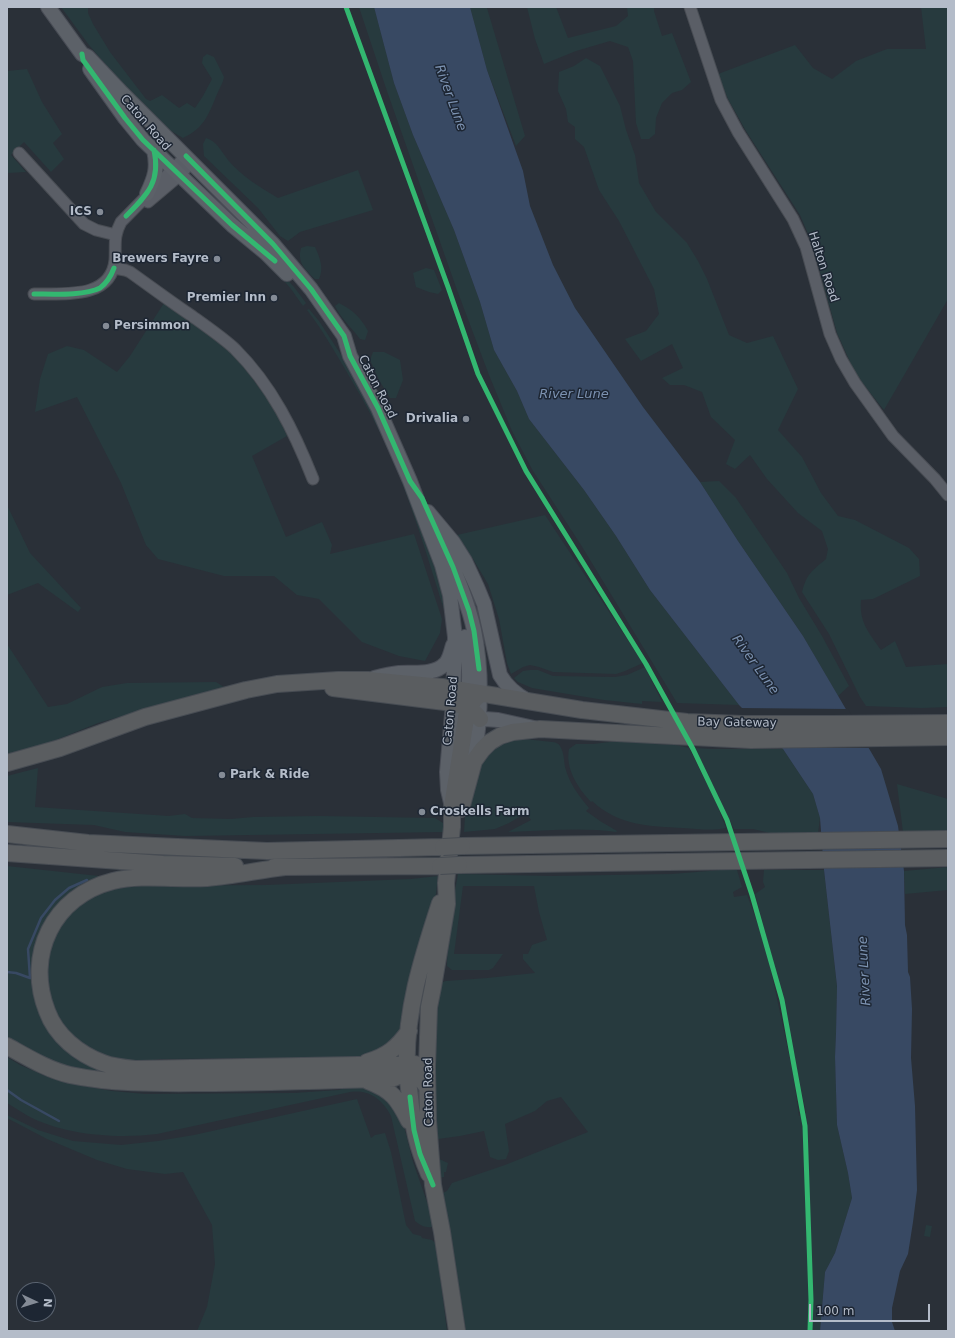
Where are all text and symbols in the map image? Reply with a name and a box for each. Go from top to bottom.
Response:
water label: River Lune [431,63,469,133]
street label: Caton Road [117,92,173,154]
place label: ICS [70,205,92,219]
marker: ICS [95,207,105,217]
street label: Halton Road [805,230,841,304]
place label: Brewers Fayre [112,252,209,266]
marker: Brewers Fayre [212,254,222,264]
place label: Premier Inn [187,291,266,305]
marker: Premier Inn [269,293,279,303]
place label: Persimmon [114,319,190,333]
marker: Persimmon [101,321,111,331]
street label: Caton Road [355,353,399,421]
water label: River Lune [539,387,609,403]
place label: Drivalia [406,412,458,426]
marker: Drivalia [461,414,471,424]
water label: River Lune [728,632,782,698]
street label: Caton Road [441,676,461,746]
street label: Bay Gateway [697,715,777,731]
place label: Park & Ride [230,768,309,782]
marker: Park & Ride [217,770,227,780]
place label: Croskells Farm [430,805,529,819]
marker: Croskells Farm [417,807,427,817]
water label: River Lune [855,936,875,1006]
street label: Caton Road [421,1057,437,1127]
north arrow [16,1282,56,1322]
scale bar [811,1296,932,1322]
text: N [41,1298,54,1308]
text: 100 m [816,1304,854,1318]

